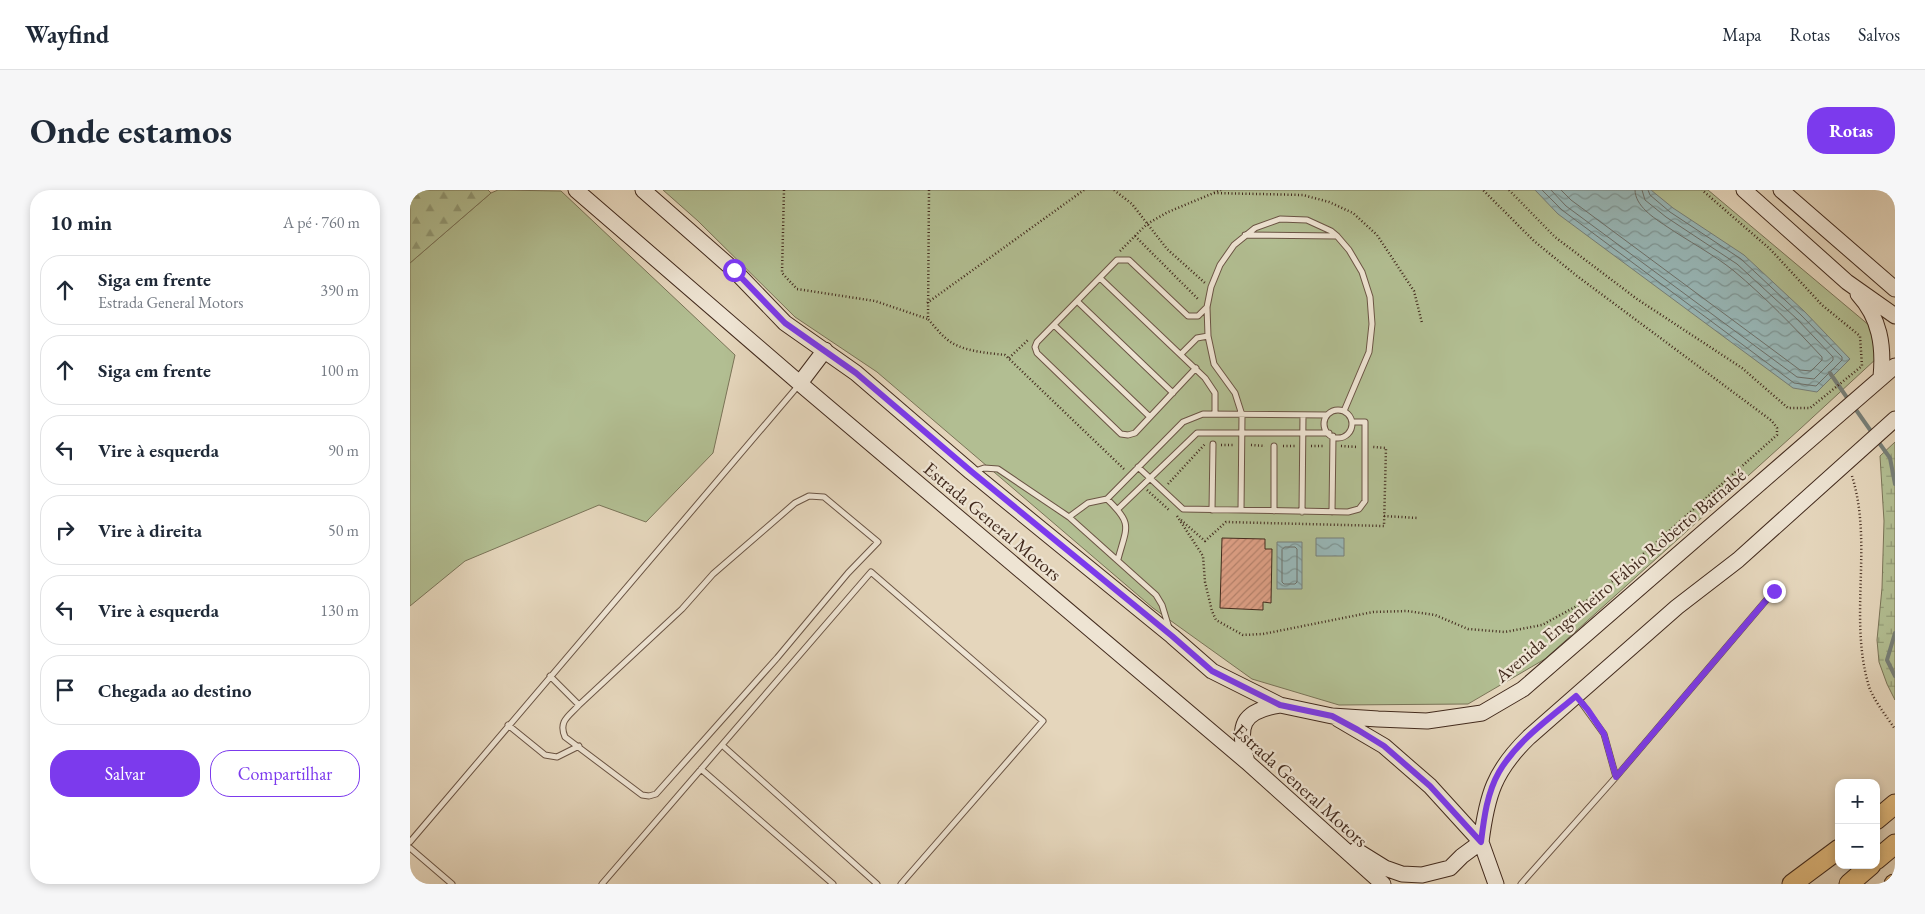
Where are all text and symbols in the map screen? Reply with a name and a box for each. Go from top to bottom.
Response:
text: Wayfind [25,19,109,50]
text: Mapa [1722,23,1762,46]
text: Rotas [1790,23,1830,46]
text: Salvos [1858,23,1900,46]
button: Rotas [1807,107,1895,154]
text: Onde estamos [30,108,232,153]
text: 10 min [50,209,112,236]
text: A pé · 760 m [283,212,360,233]
route start [723,259,746,282]
text: Siga em frente [98,267,211,292]
icon: ahead [51,276,79,304]
text: 390 m [320,280,359,301]
text: Estrada General Motors [98,292,243,313]
icon: ahead [51,356,79,384]
text: Siga em frente [98,358,211,383]
text: 100 m [320,360,359,381]
icon: left [51,436,79,464]
text: Vire à esquerda [98,438,219,463]
text: 90 m [328,440,359,461]
street label: Estrada General Motors [918,456,1067,586]
street label: Avenida Engenheiro Fábio Roberto Barnabé [1489,463,1751,689]
icon: right [51,516,79,544]
text: Vire à direita [98,518,202,543]
text: 50 m [328,520,359,541]
route end [1763,580,1786,603]
icon: left [51,596,79,624]
text: Vire à esquerda [98,598,219,623]
text: 130 m [320,600,359,621]
icon: arrive [51,676,79,704]
text: Chegada ao destino [98,678,252,703]
street label: Estrada General Motors [1228,718,1373,852]
button: Salvar [50,750,200,797]
button: Compartilhar [210,750,360,797]
map controls [1835,779,1880,869]
button: + [1835,779,1880,824]
button: − [1835,824,1880,869]

